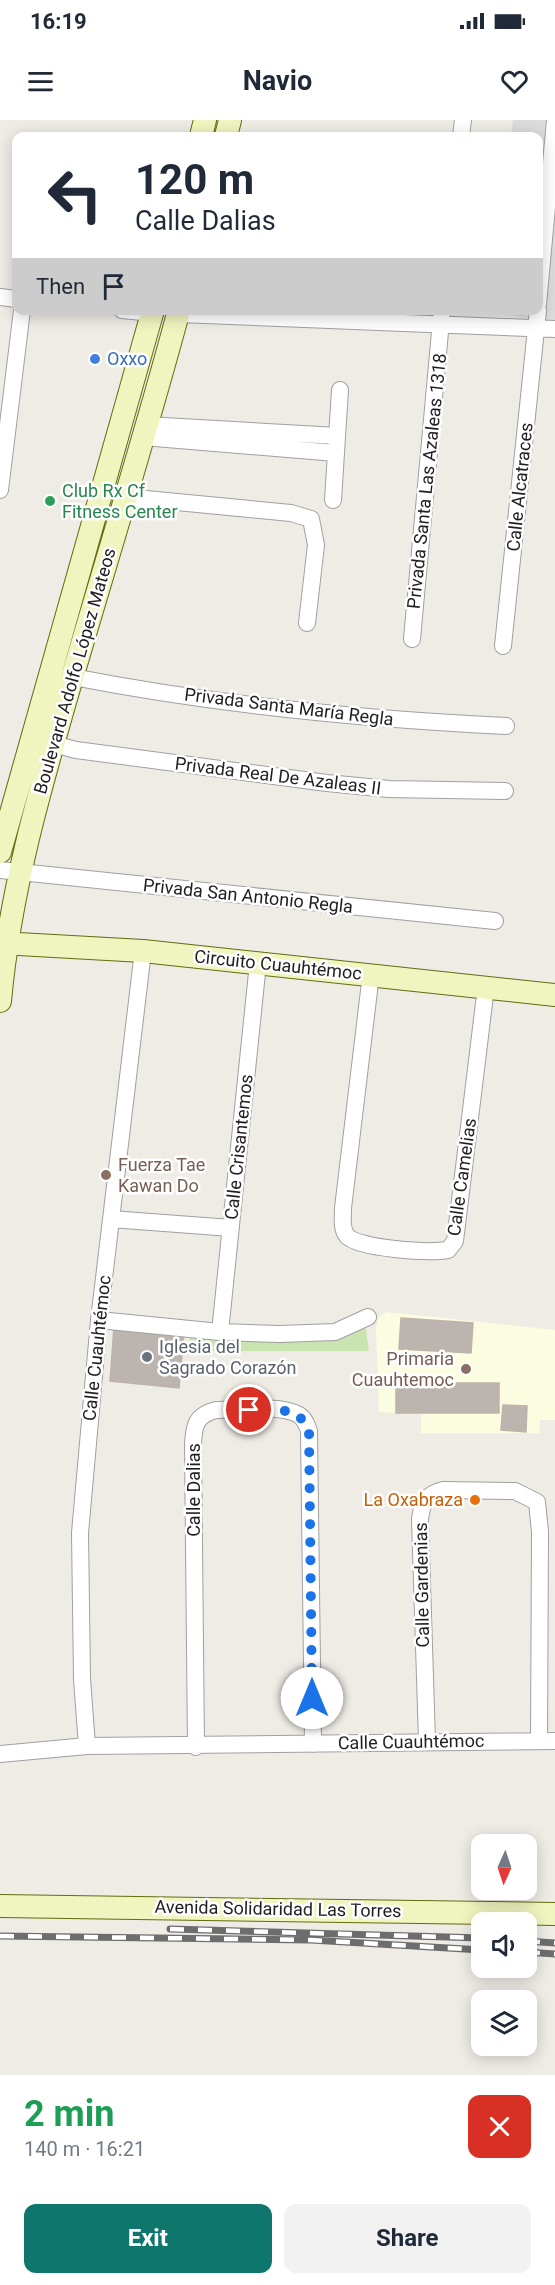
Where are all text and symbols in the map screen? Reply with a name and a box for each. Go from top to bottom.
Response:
text: 16:19 [30,9,87,34]
icon: menu [24,65,57,98]
text: Navio [243,65,312,97]
icon: heart [498,65,531,98]
text: 120 m [135,155,254,204]
icon: left [36,156,114,234]
text: Calle Dalias [135,205,276,237]
icon: arrive [97,270,130,303]
text: Then [36,274,85,299]
place label: Oxxo [107,348,147,369]
marker: Oxxo [88,352,102,366]
street label: Privada Santa Las Azaleas 1318 [403,352,450,610]
street label: Calle Alcatraces [502,422,537,552]
place label: Club Rx Cf Fitness Center [62,480,177,522]
marker: Club Rx Cf Fitness Center [43,494,57,508]
street label: Boulevard Adolfo López Mateos [29,545,120,796]
street label: Privada Santa María Regla [183,683,395,730]
street label: Privada Real De Azaleas II [174,752,382,799]
street label: Privada San Antonio Regla [142,874,354,917]
street label: Circuito Cuauhtémoc [193,945,363,984]
street label: Calle Crisantemos [220,1073,257,1221]
street label: Calle Camelias [443,1117,480,1237]
place label: Fuerza Tae Kawan Do [118,1154,205,1196]
marker: Fuerza Tae Kawan Do [99,1168,113,1182]
street label: Calle Cuauhtémoc [78,1274,115,1422]
place label: Iglesia del Sagrado Corazón [159,1336,297,1378]
place label: Primaria Cuauhtemoc [352,1348,454,1390]
marker: Iglesia del Sagrado Corazón [140,1350,154,1364]
marker: Primaria Cuauhtemoc [459,1362,473,1376]
pin [223,1384,274,1435]
icon: arrive [232,1393,265,1426]
street label: Calle Dalias [183,1443,204,1537]
place label: La Oxabraza [364,1489,463,1510]
marker: La Oxabraza [468,1493,482,1507]
street label: Calle Gardenias [410,1522,433,1648]
position arrow [280,1666,344,1730]
street label: Calle Cuauhtémoc [338,1730,484,1753]
north arrow [471,1834,537,1900]
map controls [471,1834,537,2056]
street label: Avenida Solidaridad Las Torres [154,1896,402,1921]
button: sound [471,1912,537,1978]
button: layers [471,1990,537,2056]
text: 2 min [24,2093,115,2135]
button: close [468,2095,531,2158]
text: 140 m · 16:21 [24,2137,145,2161]
button: Exit [24,2204,272,2273]
button: Share [284,2204,531,2273]

